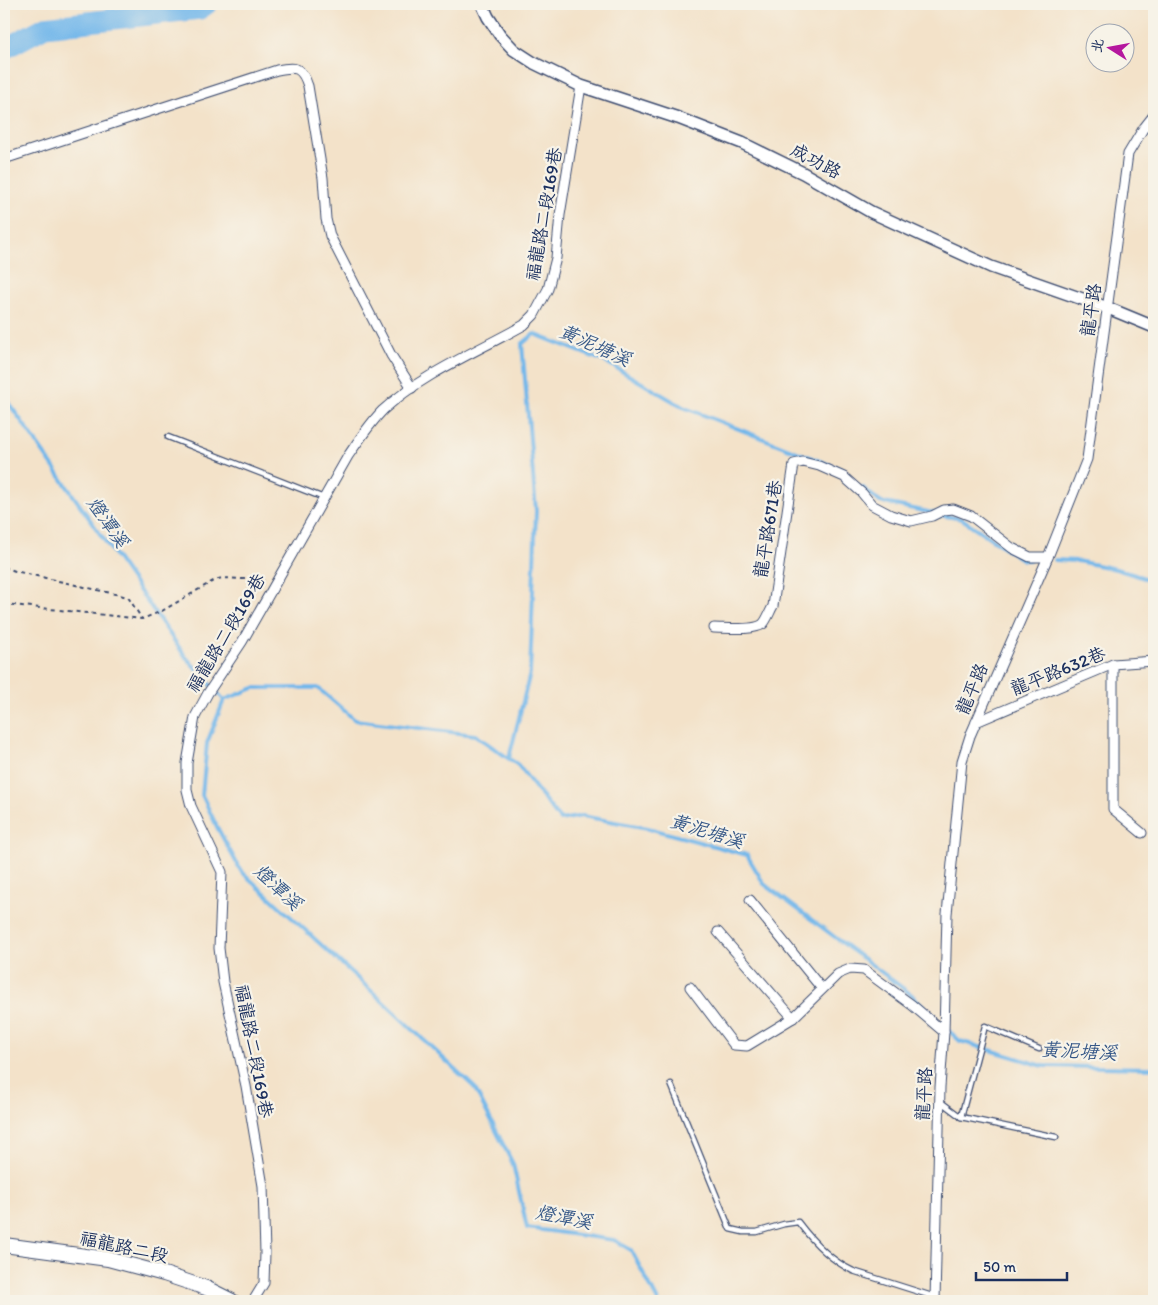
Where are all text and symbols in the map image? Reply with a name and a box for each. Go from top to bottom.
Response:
north arrow [1086,22,1136,72]
text: 北 [1088,37,1107,54]
street label: 成功路 [787,139,845,183]
street label: 福龍路二段169巷 [521,145,567,283]
street label: 龍平路 [1076,282,1106,338]
water label: 黃泥塘溪 [556,319,635,371]
street label: 龍平路671巷 [749,478,787,580]
water label: 燈潭溪 [82,492,134,553]
street label: 福龍路二段169巷 [182,569,270,697]
street label: 龍平路632巷 [1007,642,1109,700]
street label: 龍平路 [951,660,993,718]
water label: 黃泥塘溪 [667,809,748,853]
water label: 燈潭溪 [249,859,307,916]
street label: 福龍路二段169巷 [230,982,278,1120]
water label: 黃泥塘溪 [1040,1038,1119,1065]
street label: 龍平路 [912,1066,936,1122]
water label: 燈潭溪 [534,1200,595,1234]
street label: 福龍路二段 [78,1227,170,1267]
scale bar [976,1250,1067,1282]
text: 50 m [983,1258,1016,1276]

